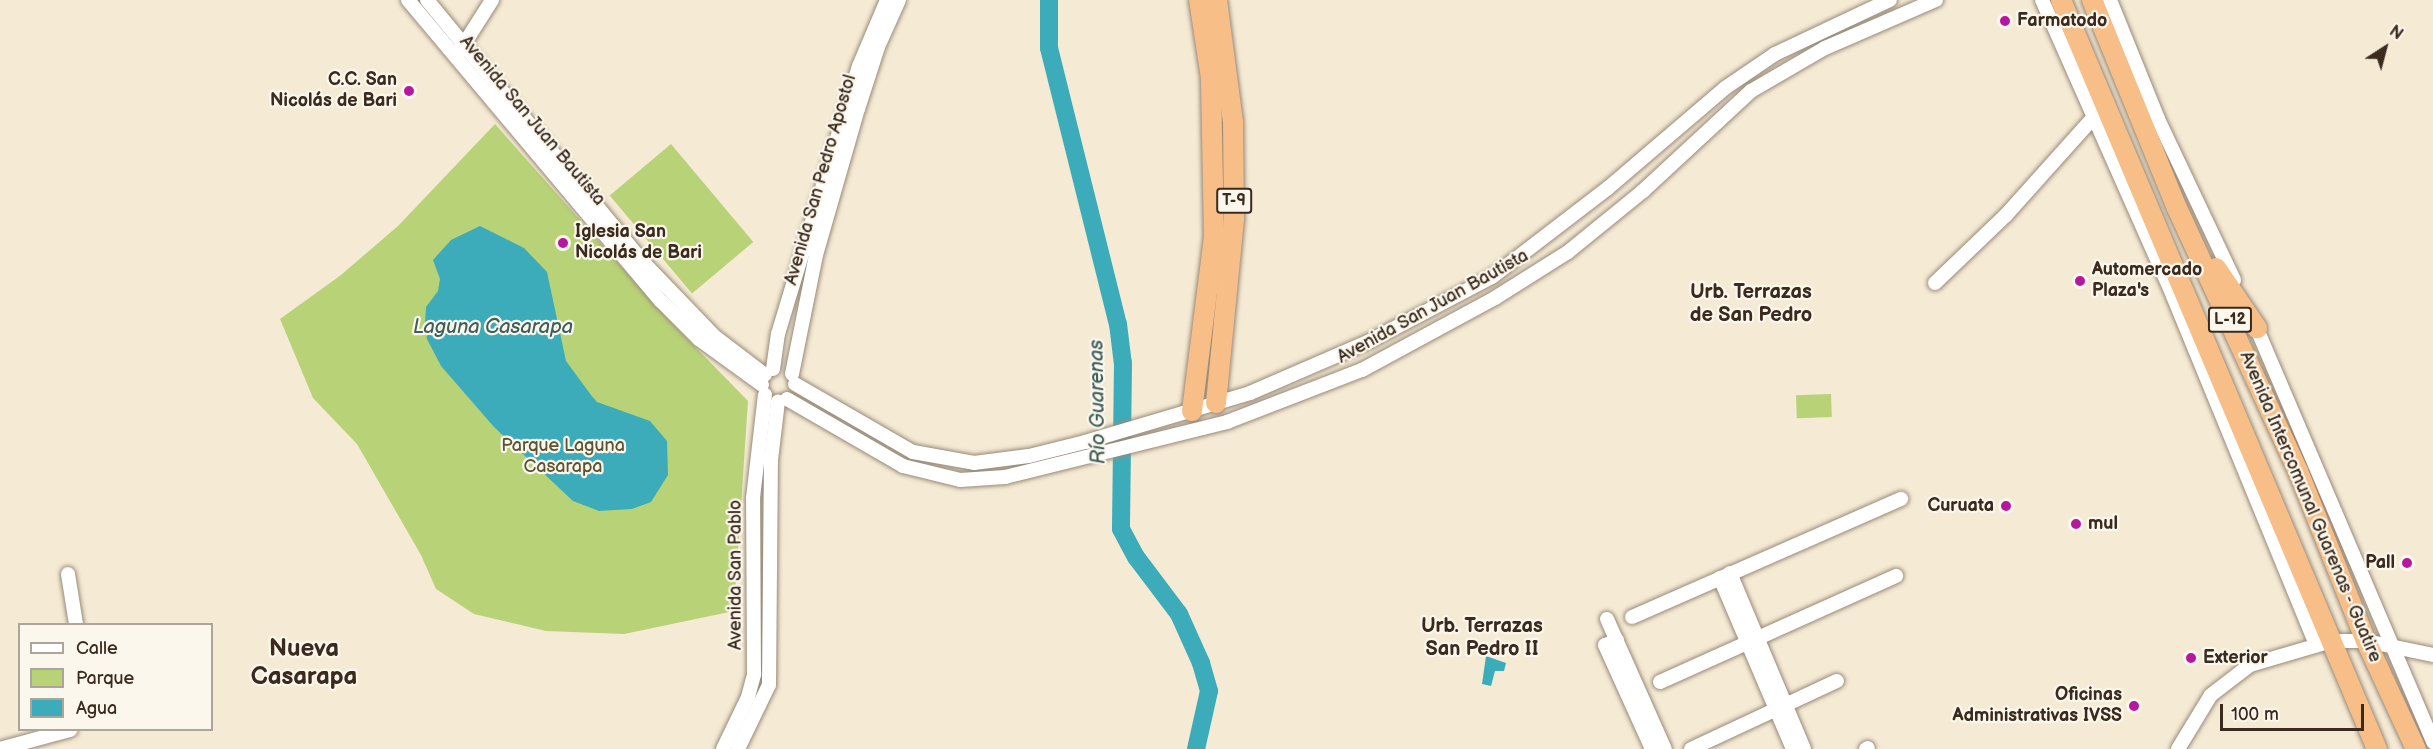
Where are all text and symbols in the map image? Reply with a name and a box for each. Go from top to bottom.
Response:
place label: Farmatodo [2017,10,2107,32]
marker: Farmatodo [1998,14,2012,28]
north arrow [2355,18,2415,78]
text: N [2385,22,2406,44]
street label: Avenida San Juan Bautista [454,31,610,211]
place label: C.C. San Nicolás de Bari [270,70,397,112]
street label: Avenida San Pedro Apostol [781,72,861,288]
marker: C.C. San Nicolás de Bari [402,84,416,98]
road number: T-9 [1216,188,1252,214]
place label: Iglesia San Nicolás de Bari [575,222,702,264]
marker: Iglesia San Nicolás de Bari [556,236,570,250]
street label: Avenida San Juan Bautista [1333,245,1533,369]
place label: Automercado Plaza's [2092,260,2202,302]
marker: Automercado Plaza's [2073,274,2087,288]
district label: Urb. Terrazas de San Pedro [1690,281,1812,328]
road number: L-12 [2208,307,2252,333]
water label: Laguna Casarapa [413,315,573,339]
water label: Río Guarenas [1085,340,1111,464]
street label: Avenida Intercomunal Guarenas - Guatire [2234,348,2386,666]
park label: Parque Laguna Casarapa [501,436,625,478]
place label: Curuata [1927,495,1994,517]
marker: Curuata [1999,499,2013,513]
street label: Avenida San Pablo [725,500,747,650]
place label: mul [2088,513,2118,535]
marker: mul [2069,517,2083,531]
place label: Pall [2365,552,2395,574]
marker: Pall [2400,556,2414,570]
district label: Urb. Terrazas San Pedro II [1421,614,1543,661]
legend [18,623,213,731]
district label: Nueva Casarapa [251,635,357,691]
text: Calle [76,638,118,659]
place label: Exterior [2203,647,2268,669]
marker: Exterior [2184,651,2198,665]
text: Parque [76,668,134,689]
place label: Oficinas Administrativas IVSS [1953,685,2122,728]
scale bar [2223,692,2367,730]
text: Agua [76,698,117,719]
marker: Oficinas Administrativas IVSS [2127,699,2141,713]
text: 100 m [2231,704,2279,725]

